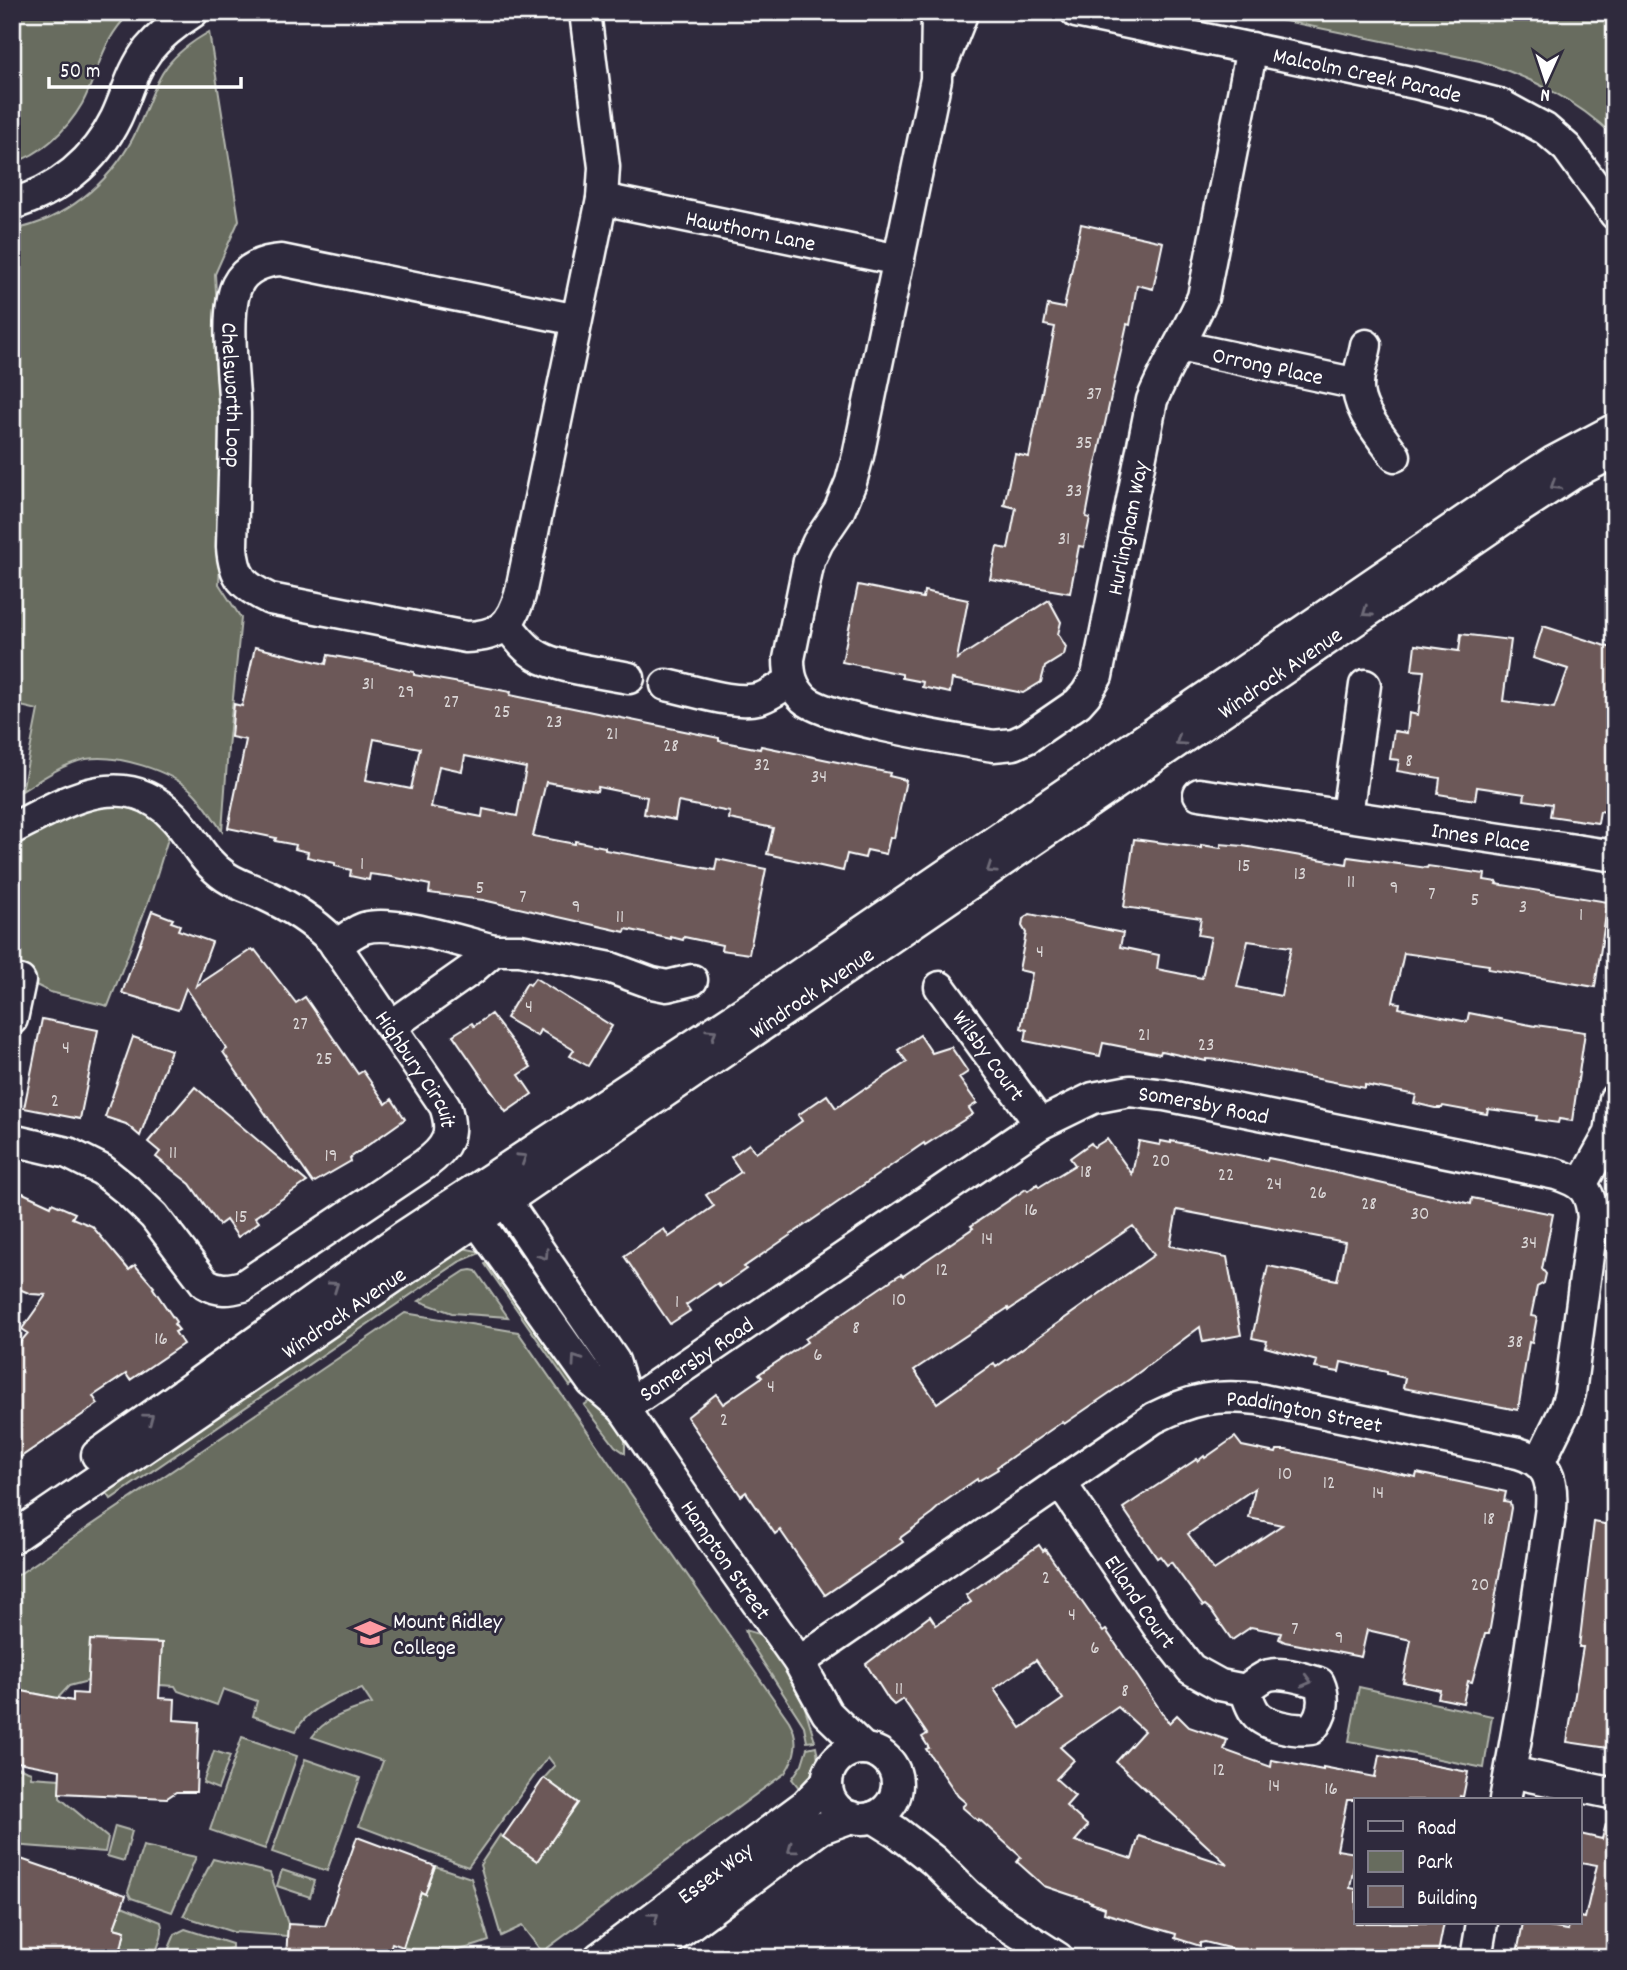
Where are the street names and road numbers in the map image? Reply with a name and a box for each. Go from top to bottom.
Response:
street label: Malcolm Creek Parade [1269,41,1464,114]
street label: Hawthorn Lane [682,204,818,262]
street label: Chelsworth Loop [210,322,248,468]
street label: Orrong Place [1209,340,1326,396]
street label: Hurlingham Way [1100,458,1160,599]
street label: Windrock Avenue [1212,620,1350,729]
street label: Innes Place [1429,816,1532,863]
street label: Windrock Avenue [744,940,882,1049]
street label: Wilsby Court [942,1004,1031,1109]
street label: Highbury Circuit [365,1005,462,1129]
street label: Somersby Road [1136,1079,1271,1136]
street label: Windrock Avenue [276,1260,414,1369]
street label: Somersby Road [634,1311,762,1412]
street label: Paddington Street [1226,1384,1385,1444]
street label: Hampton Street [670,1494,777,1628]
street label: Elland Court [1094,1549,1182,1657]
street label: Essex Way [672,1835,762,1914]

